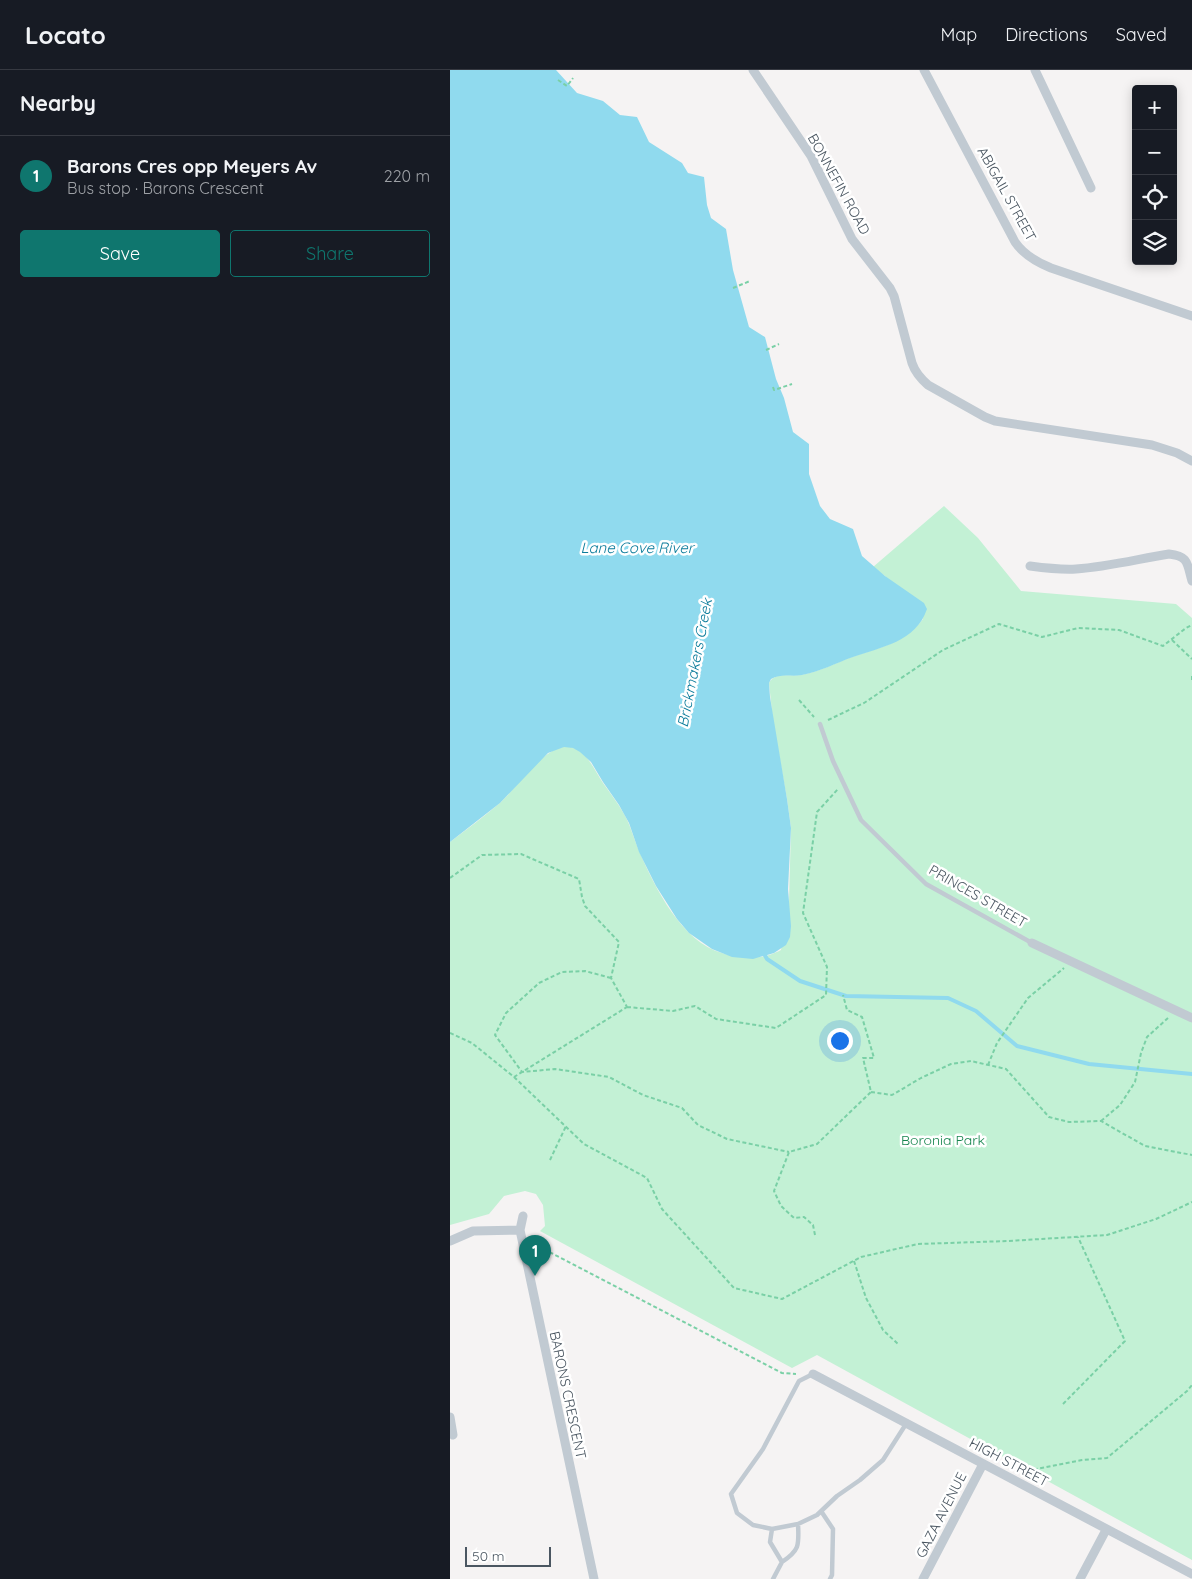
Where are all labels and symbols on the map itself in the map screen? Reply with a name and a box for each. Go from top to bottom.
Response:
street label: BONNEFIN ROAD [804,130,874,238]
street label: ABIGAIL STREET [974,144,1040,244]
water label: Lane Cove River [581,538,696,557]
water label: Brickmakers Creek [673,595,717,729]
street label: PRINCES STREET [926,861,1030,931]
your location [827,1028,853,1054]
park label: Boronia Park [901,1131,985,1149]
pin: 1 [519,1235,551,1276]
street label: BARONS CRESCENT [546,1329,590,1461]
street label: HIGH STREET [966,1434,1052,1490]
street label: GAZA AVENUE [912,1469,970,1561]
scale bar [465,1544,551,1567]

